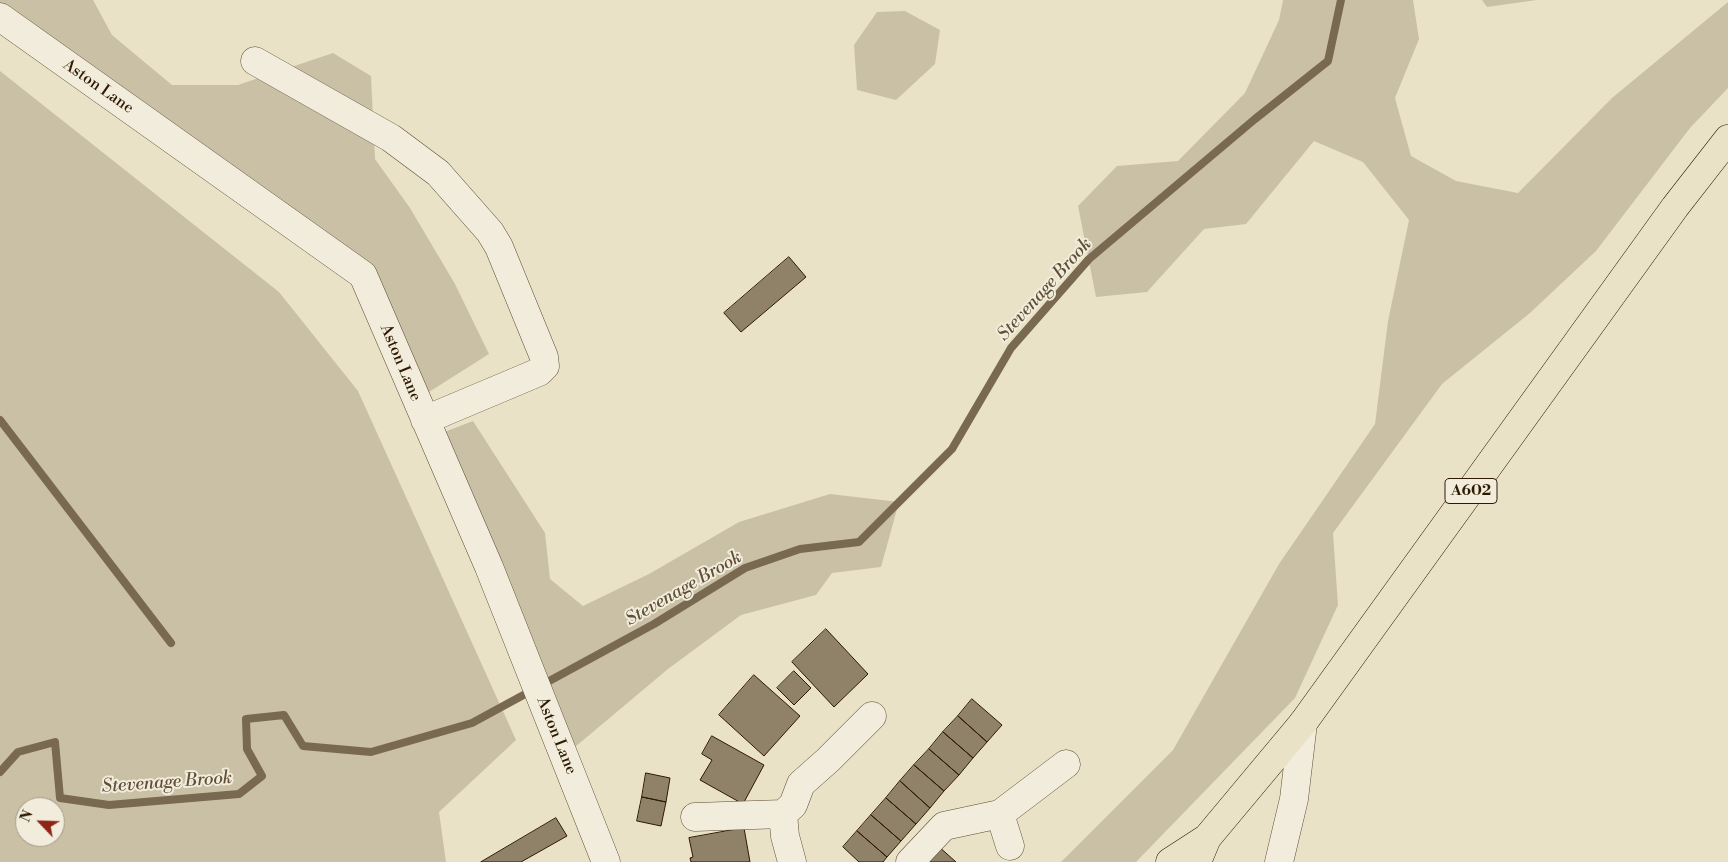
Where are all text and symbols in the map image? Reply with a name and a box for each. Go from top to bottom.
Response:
street label: Aston Lane [59,56,137,118]
water label: Stevenage Brook [993,234,1097,346]
street label: Aston Lane [375,322,425,404]
road number: A602 [1445,478,1497,504]
water label: Stevenage Brook [622,547,746,631]
street label: Aston Lane [532,695,580,777]
water label: Stevenage Brook [101,768,233,798]
north arrow [15,797,65,847]
text: N [17,808,38,825]

